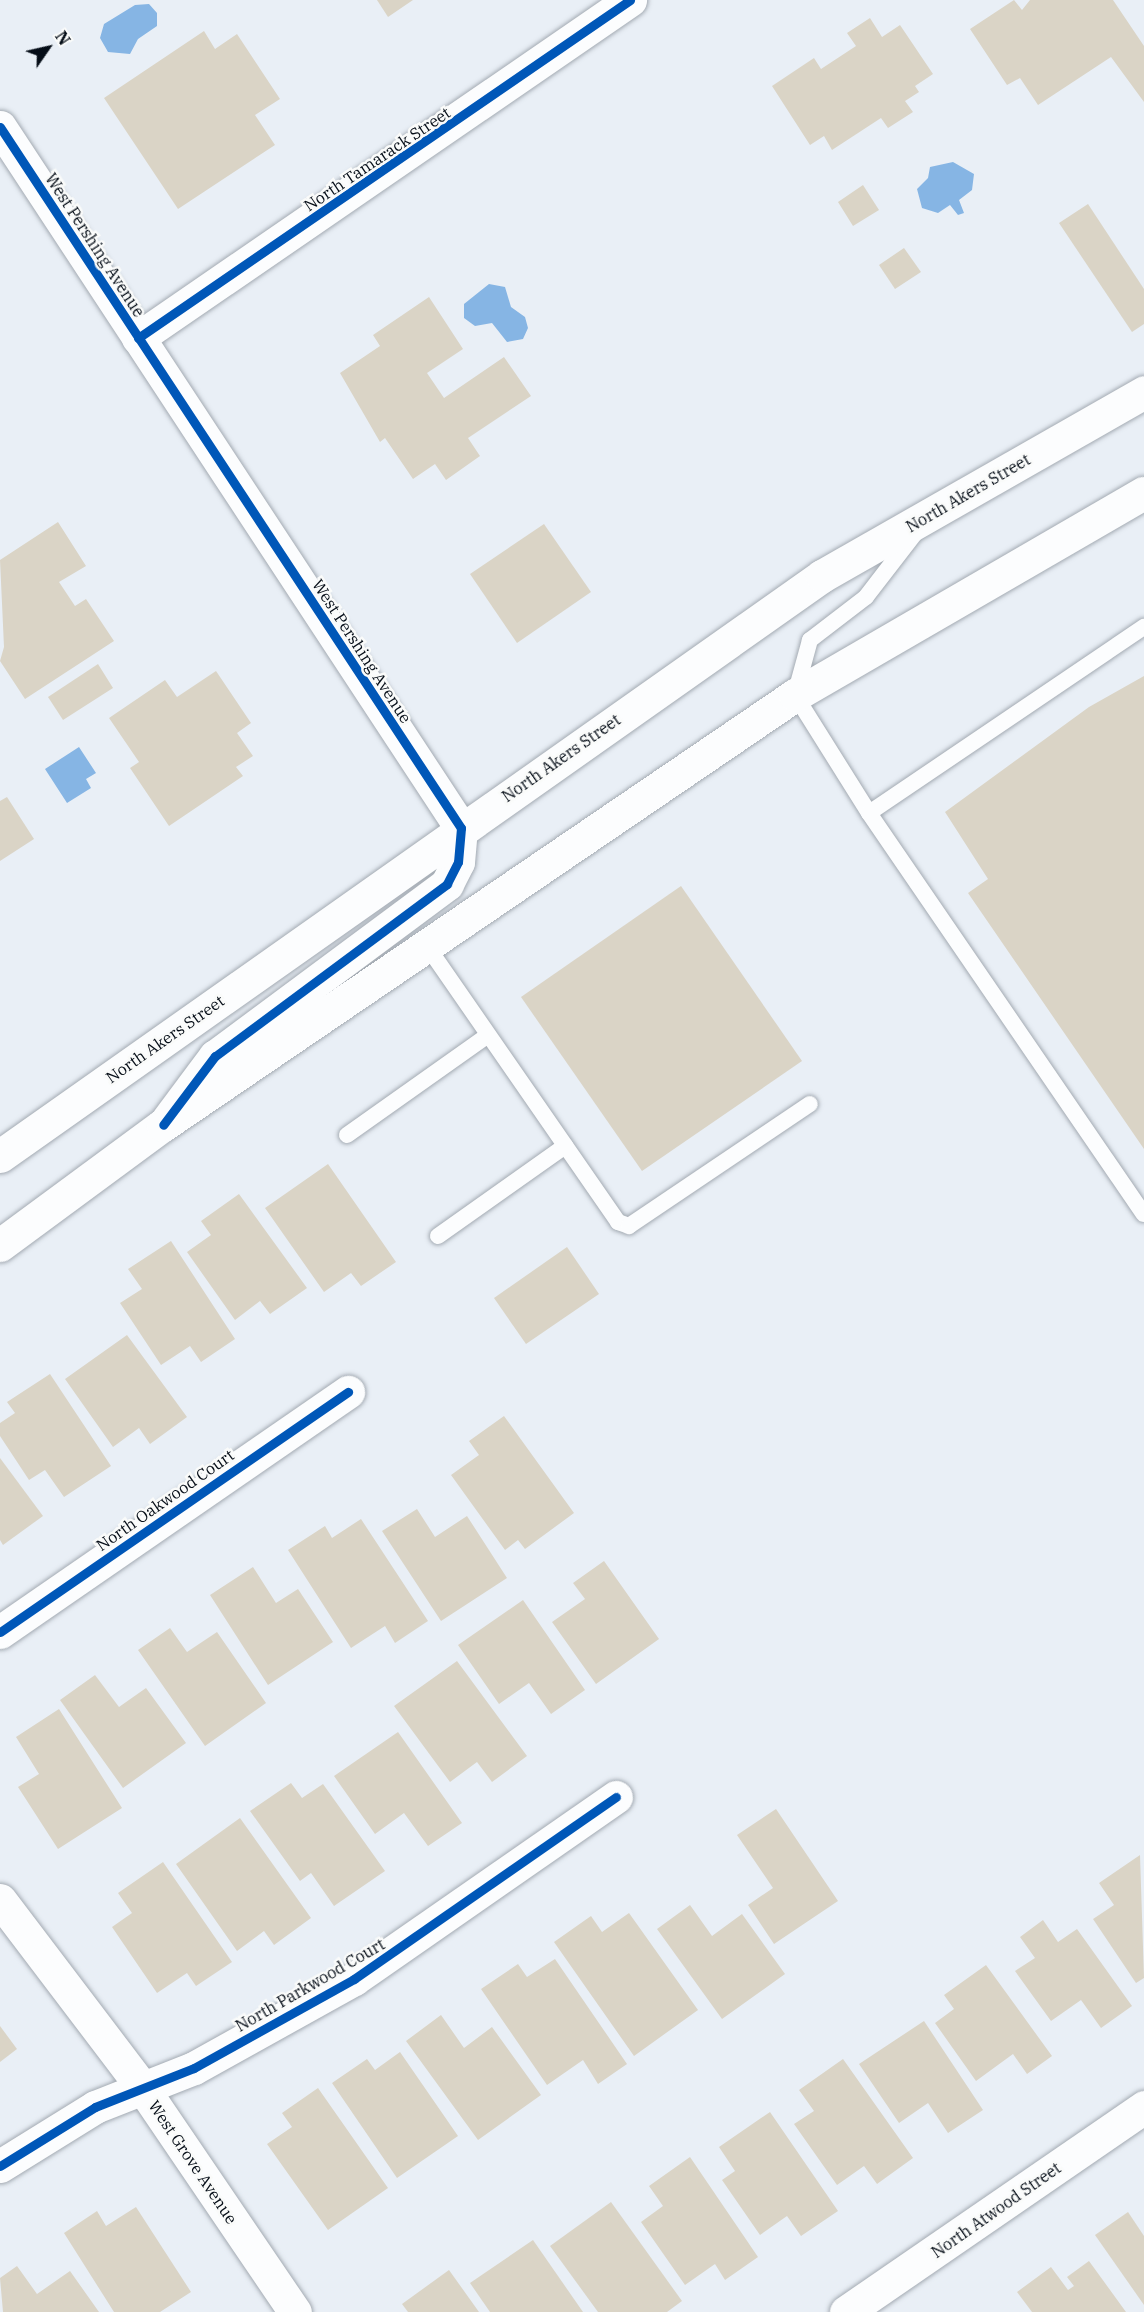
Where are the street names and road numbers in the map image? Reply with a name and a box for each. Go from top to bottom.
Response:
street label: North Tamarack Street [300,103,454,215]
street label: West Pershing Avenue [41,170,149,320]
street label: North Akers Street [903,450,1033,536]
street label: West Pershing Avenue [308,576,416,726]
street label: North Akers Street [498,710,624,806]
street label: North Akers Street [102,991,228,1087]
street label: North Oakwood Court [92,1445,238,1555]
street label: North Parkwood Court [232,1934,388,2036]
street label: West Grove Avenue [145,2097,241,2227]
street label: North Atwood Street [928,2158,1064,2262]

